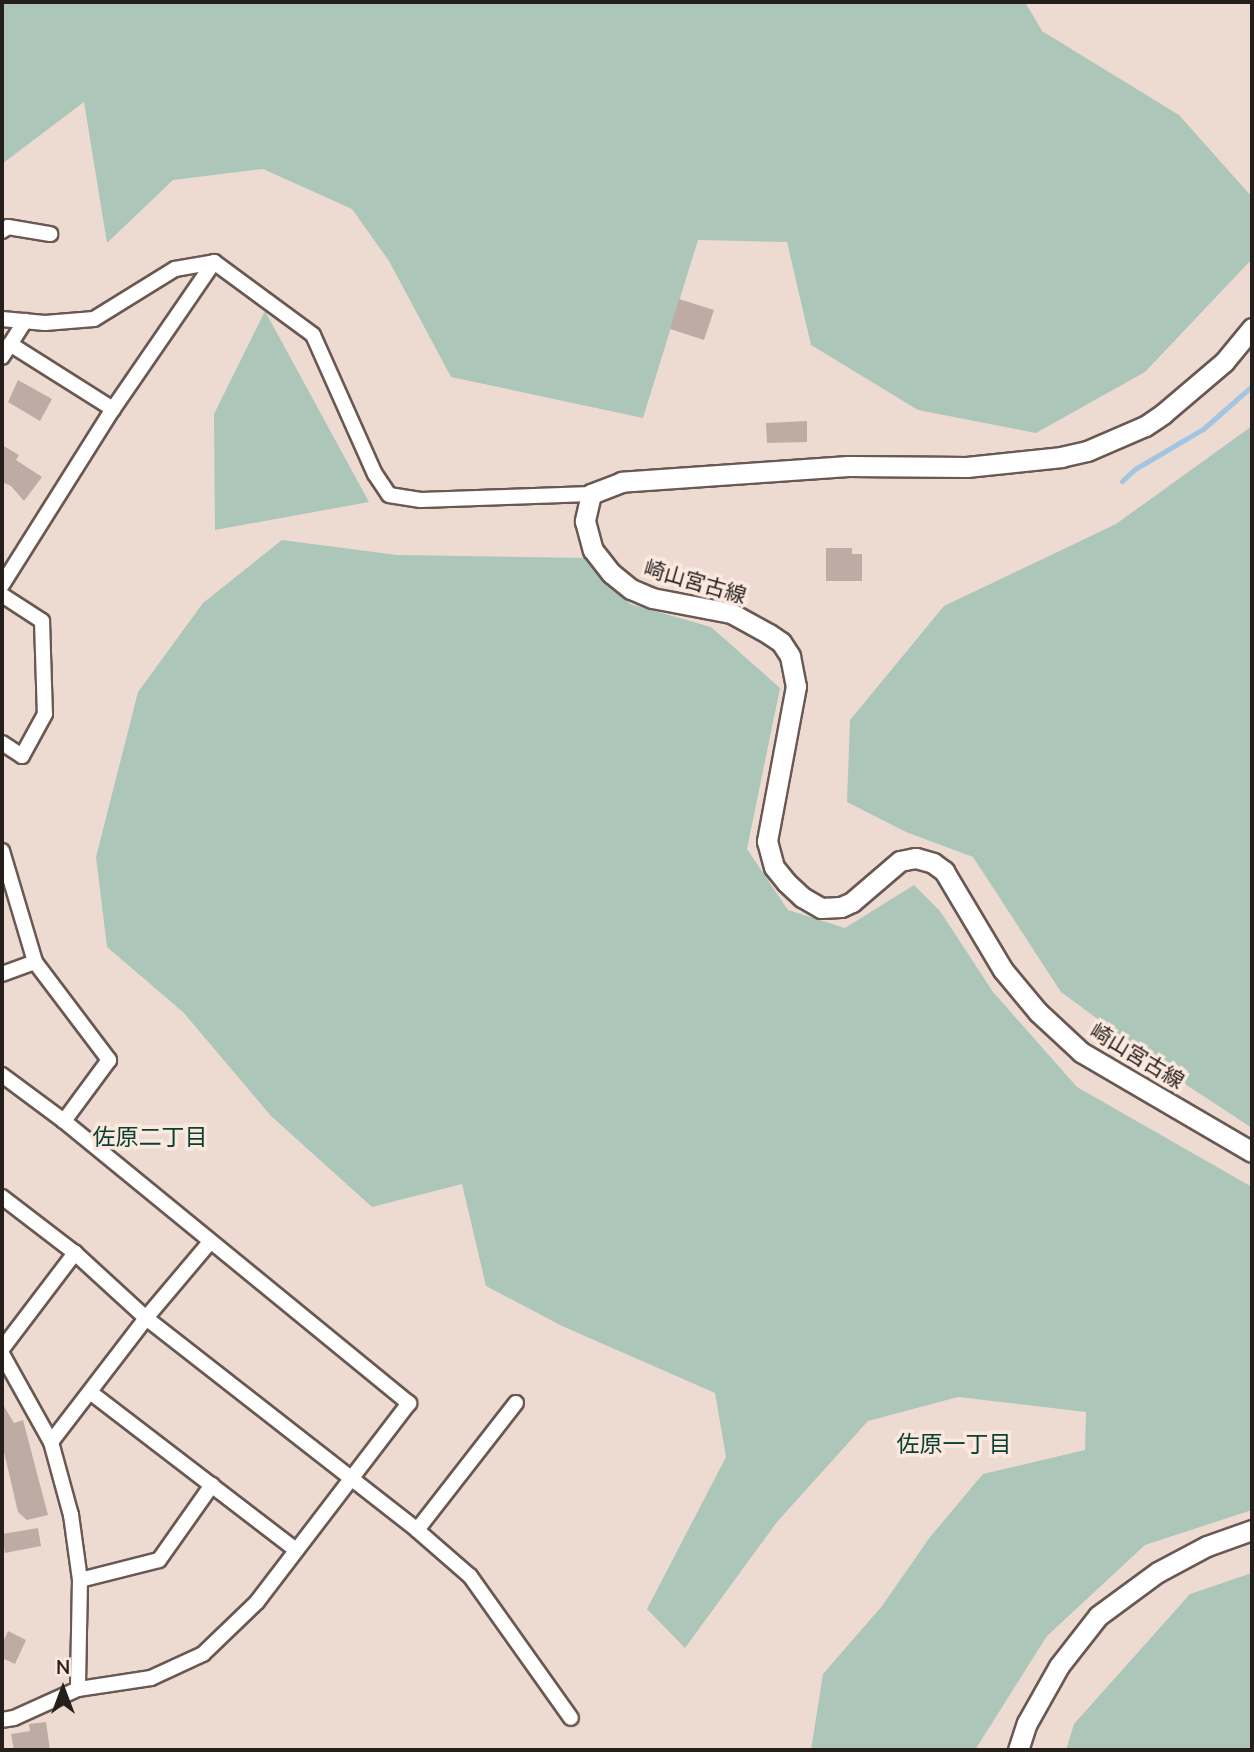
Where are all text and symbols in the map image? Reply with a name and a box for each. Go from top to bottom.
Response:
street label: 崎山宮古線 [641,555,749,609]
street label: 崎山宮古線 [1086,1018,1188,1094]
district label: 佐原二丁目 [93,1124,207,1152]
district label: 佐原一丁目 [897,1431,1011,1459]
north arrow [28,1654,98,1724]
text: N [56,1655,70,1681]

